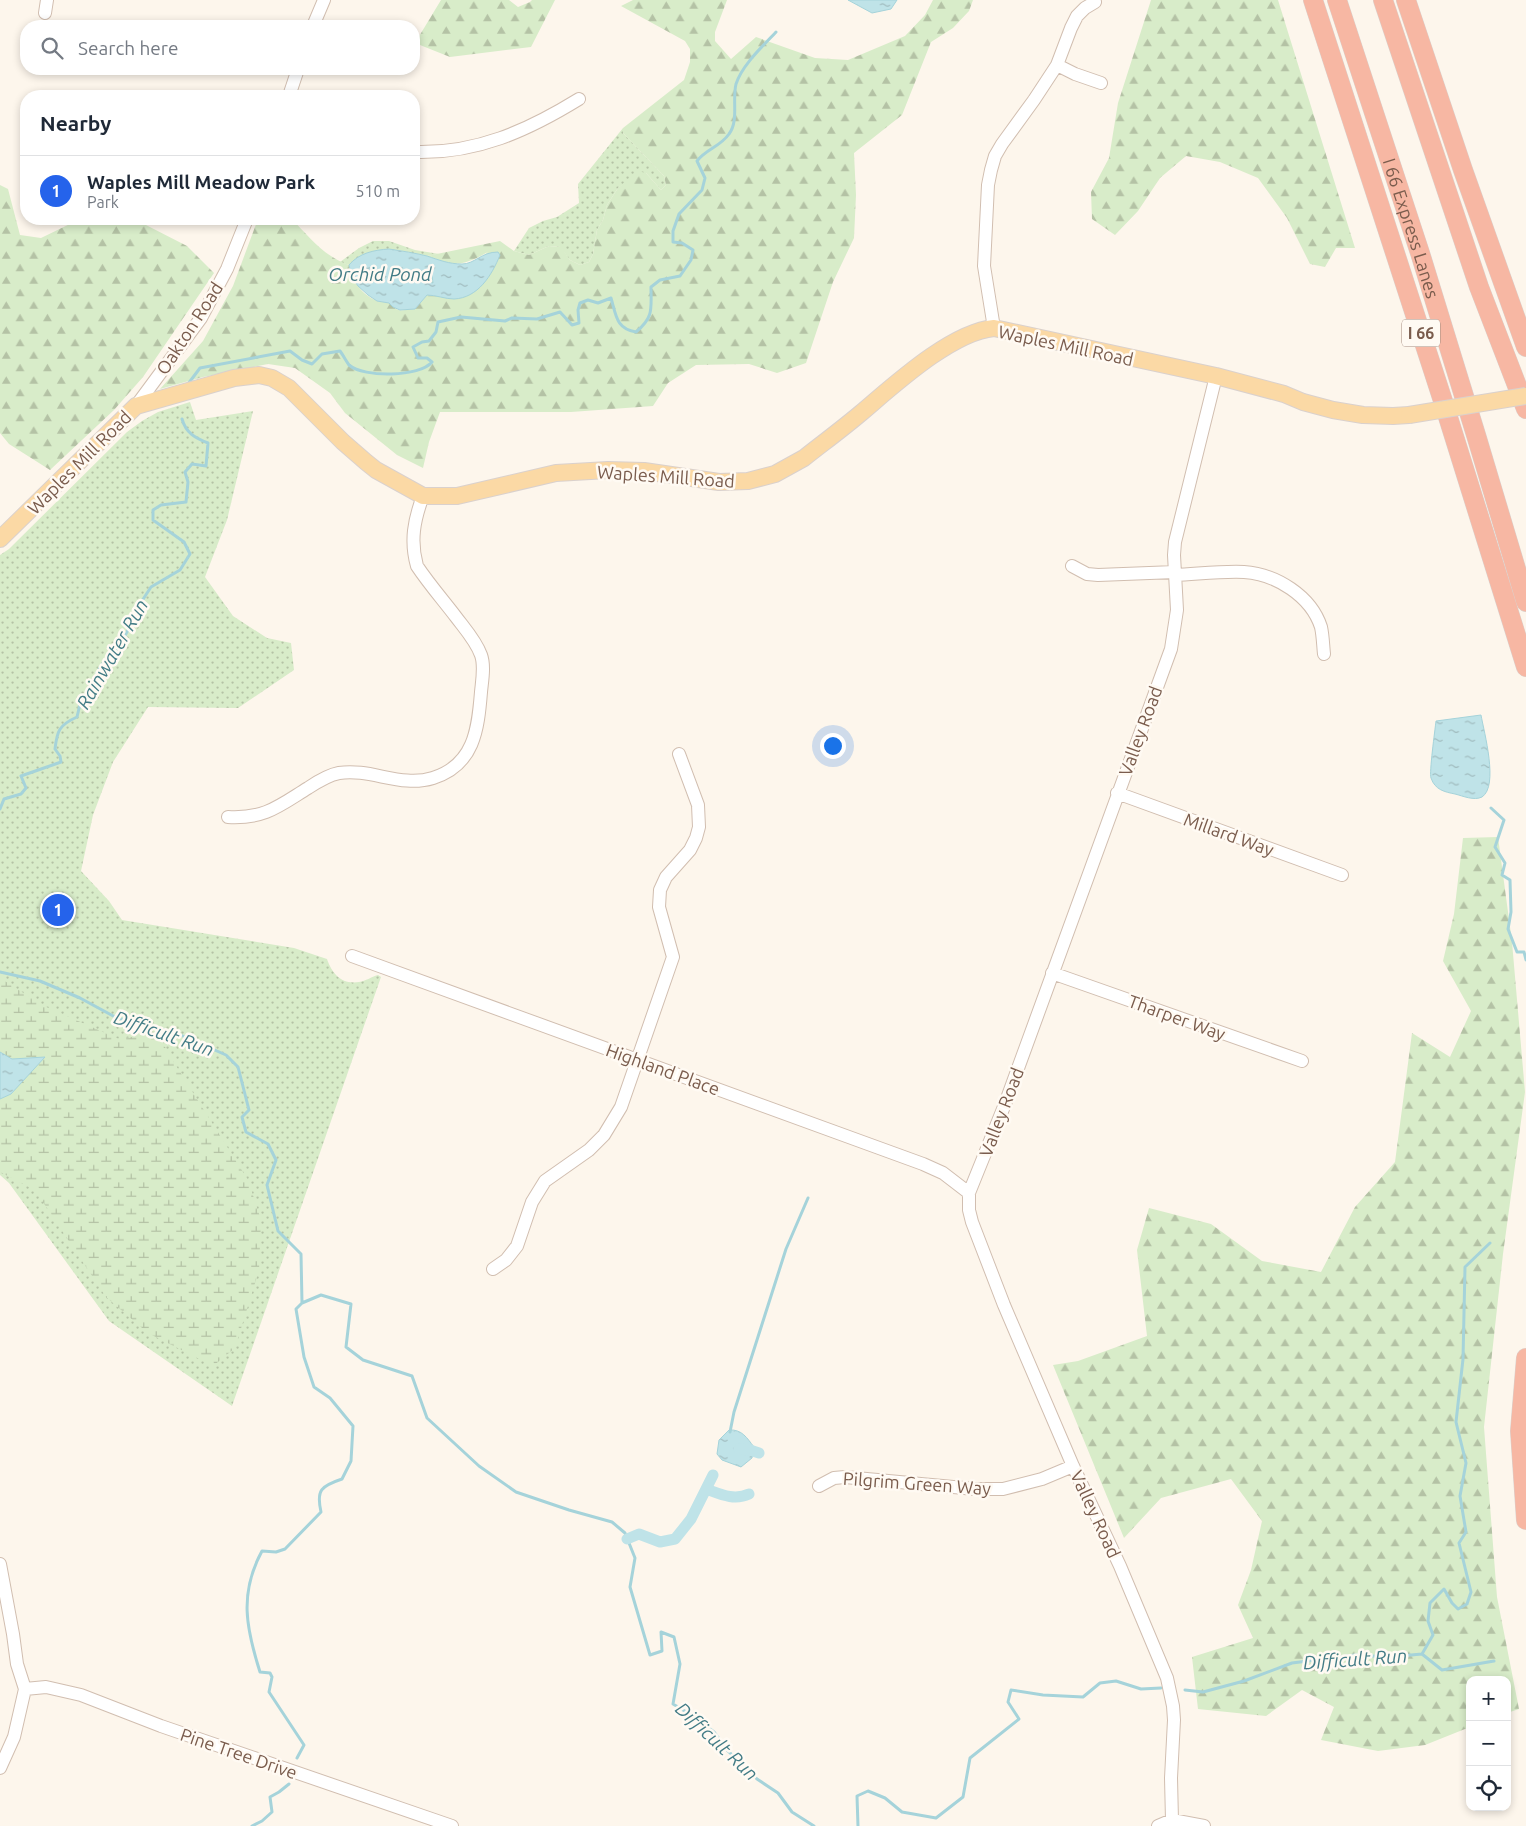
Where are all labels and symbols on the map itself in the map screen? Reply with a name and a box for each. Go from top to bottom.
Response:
street label: I 66 Express Lanes [1380,156,1443,301]
water label: Orchid Pond [328,263,433,285]
street label: Oakton Road [152,278,226,378]
road number: I 66 [1402,319,1440,346]
street label: Waples Mill Road [997,321,1135,369]
street label: Waples Mill Road [23,406,135,518]
street label: Waples Mill Road [597,461,735,491]
water label: Rainwater Run [72,595,152,713]
street label: Valley Road [1115,683,1165,779]
your location [820,733,846,759]
street label: Millard Way [1181,808,1277,860]
pin: 1 [42,891,74,929]
street label: Tharper Way [1126,990,1229,1044]
water label: Difficult Run [111,1006,217,1060]
street label: Highland Place [603,1039,723,1099]
street label: Valley Road [975,1065,1027,1159]
street label: Valley Road [1067,1467,1125,1561]
street label: Pilgrim Green Way [842,1468,992,1498]
water label: Difficult Run [1302,1644,1408,1674]
water label: Difficult Run [671,1697,763,1785]
street label: Pine Tree Drive [178,1724,300,1782]

